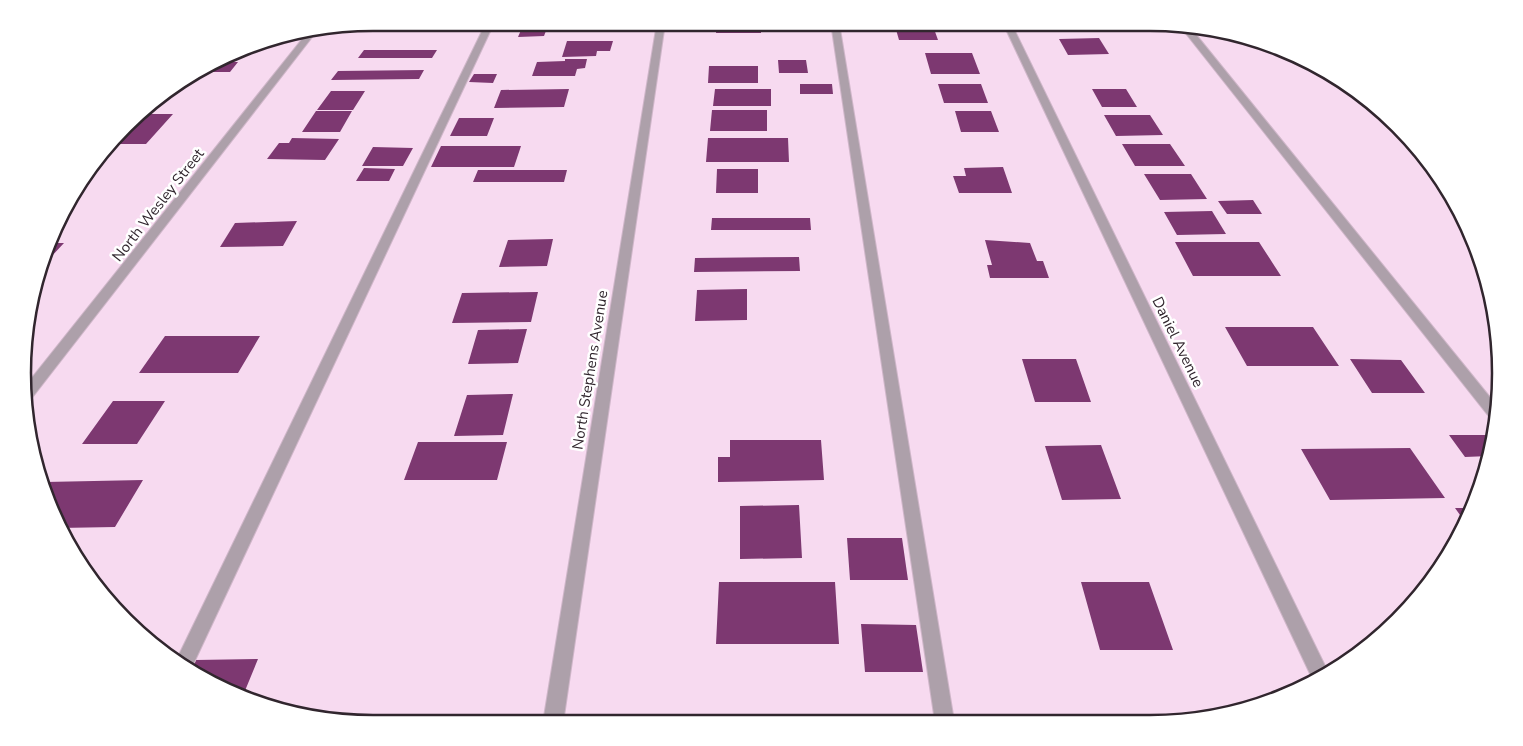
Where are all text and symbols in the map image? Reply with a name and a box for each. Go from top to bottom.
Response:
street label: North Wesley Street [108,144,209,266]
street label: North Stephens Avenue [568,289,612,451]
street label: Daniel Avenue [1147,293,1209,391]

